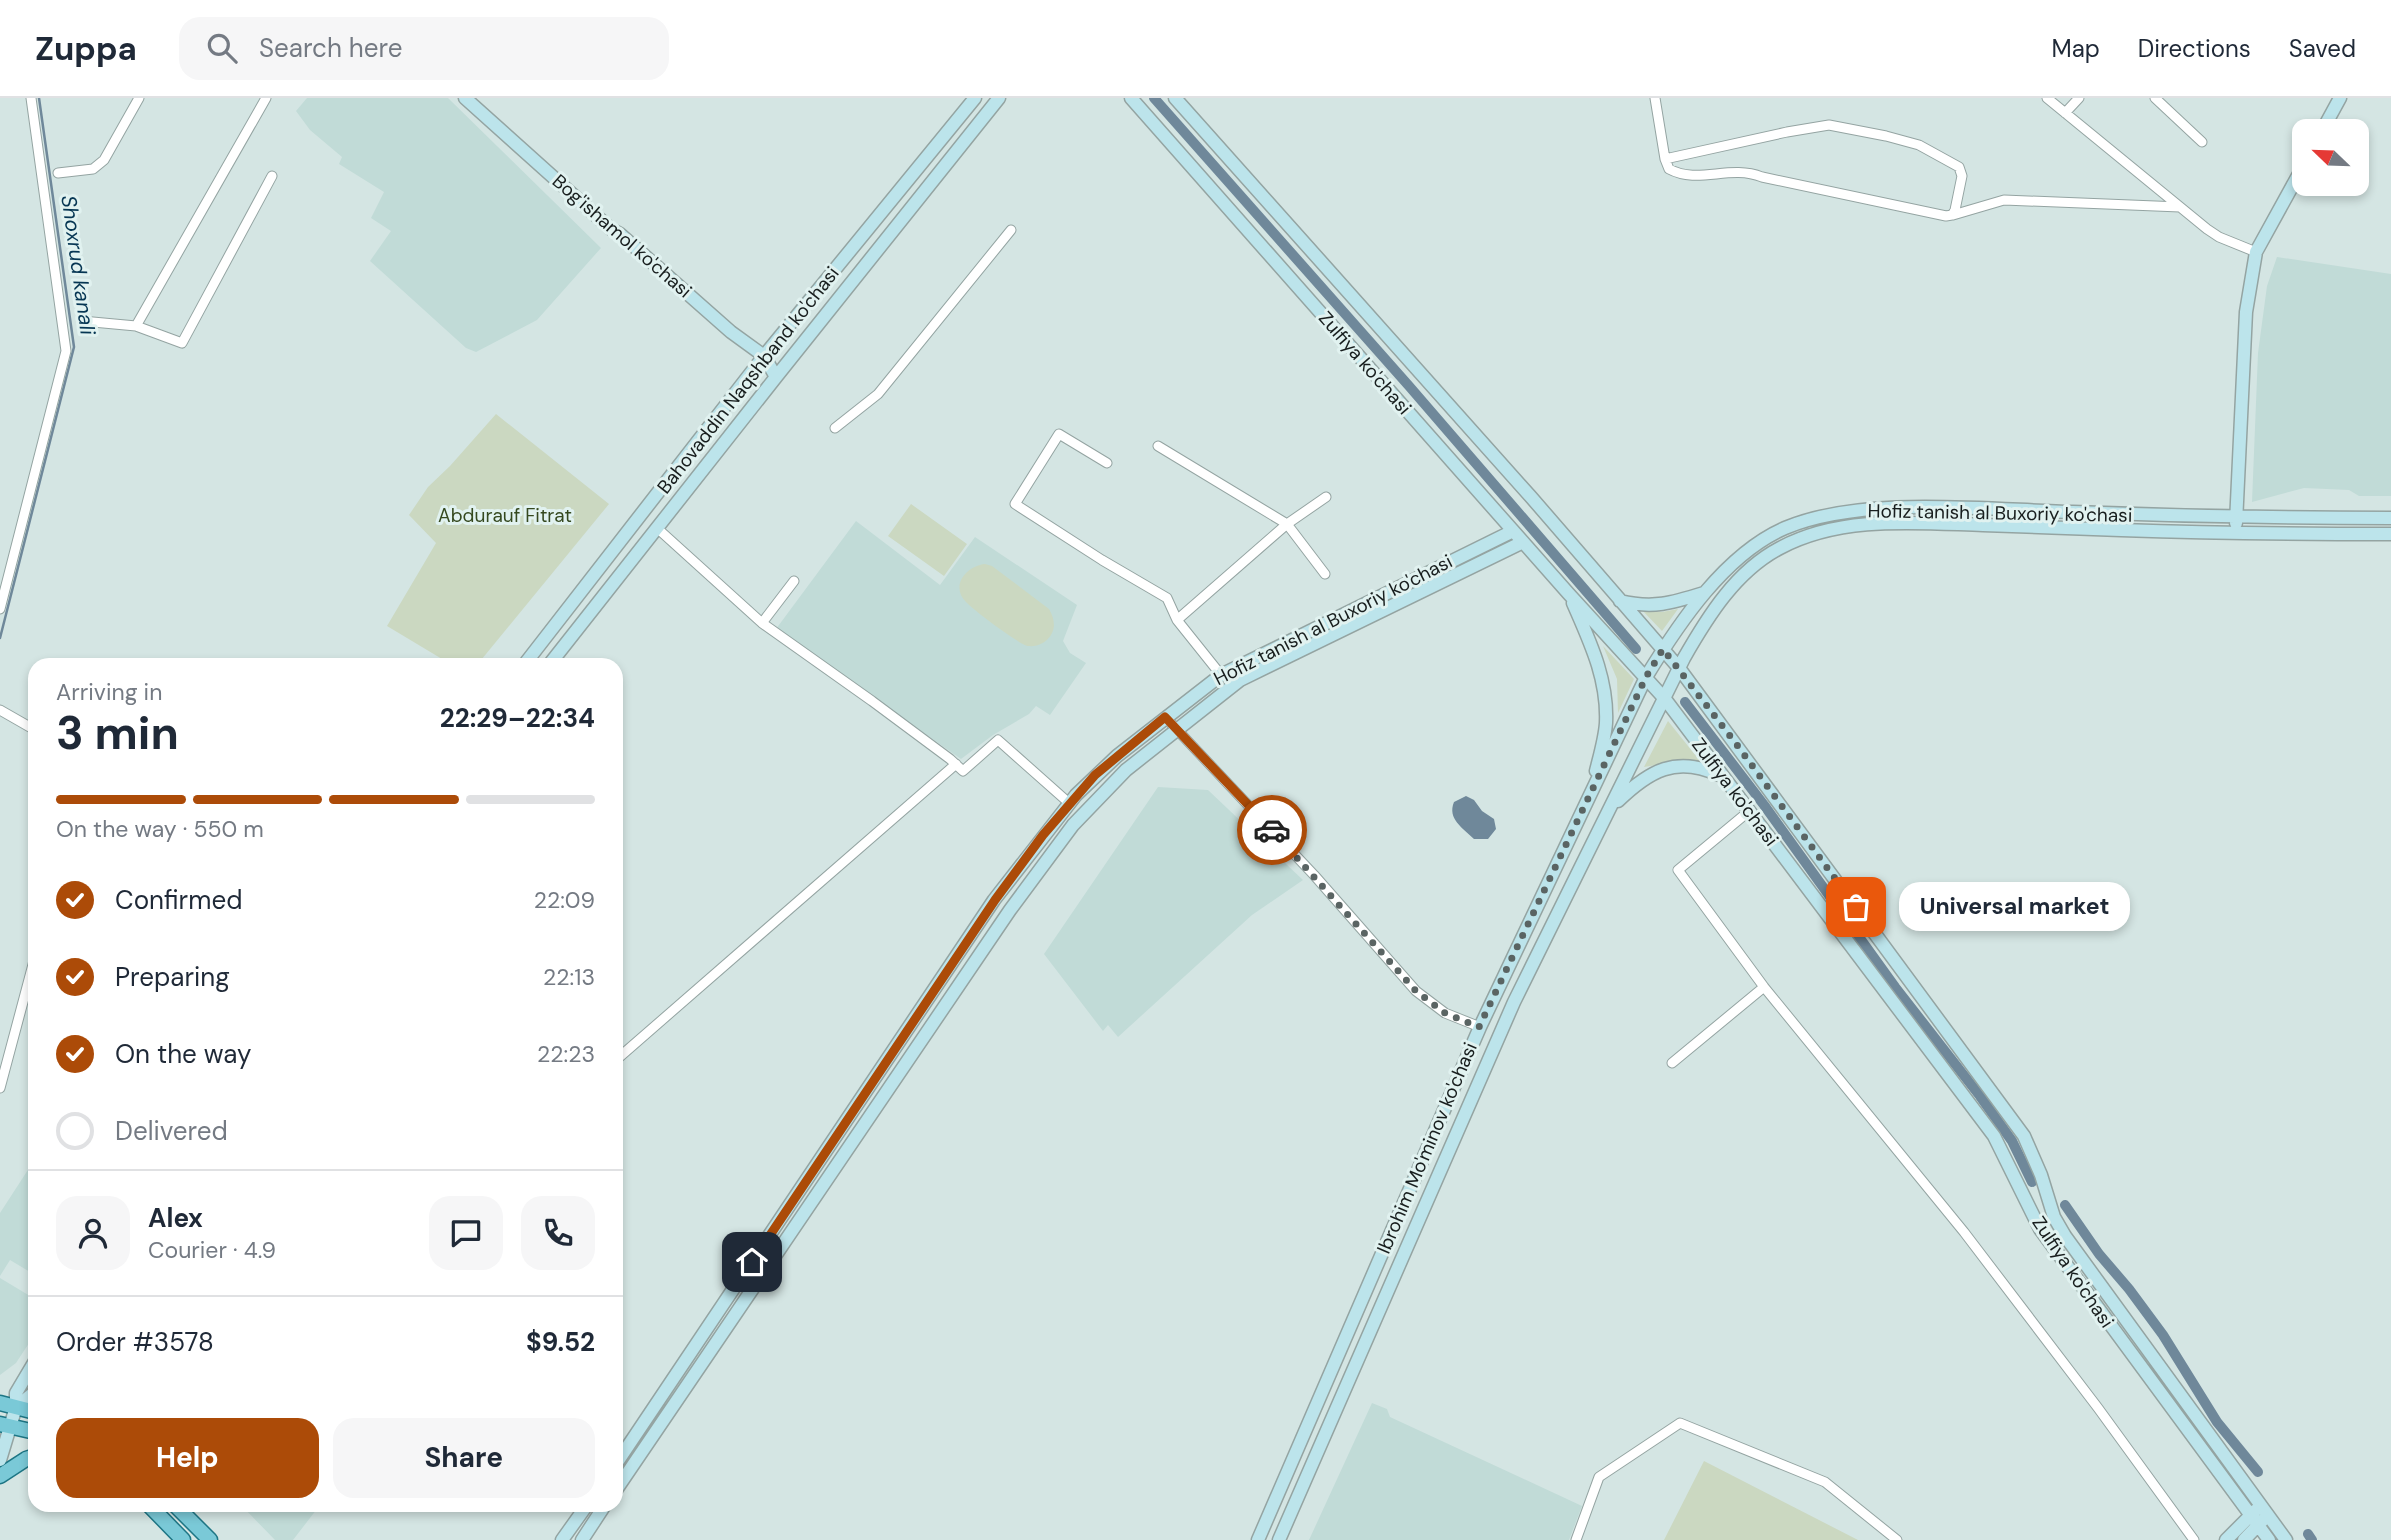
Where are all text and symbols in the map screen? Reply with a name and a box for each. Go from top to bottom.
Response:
search box [179,17,669,80]
text: Zuppa [35,27,137,70]
icon: search [203,29,241,67]
text: Search here [259,31,402,65]
text: Map [2052,33,2100,64]
text: Directions [2138,33,2251,64]
text: Saved [2289,33,2356,64]
north arrow [2292,119,2370,196]
map controls [2292,119,2369,196]
street label: Bog'ishamol ko'chasi [547,169,697,303]
water label: Shoxrud kanali [54,193,102,338]
street label: Bahovaddin Naqshband ko'chasi [652,261,844,499]
street label: Zulfiya ko'chasi [1313,306,1417,420]
street label: Hofiz tanish al Buxoriy ko'chasi [1867,498,2133,528]
park label: Abdurauf Fitrat [438,503,572,528]
street label: Hofiz tanish al Buxoriy ko'chasi [1209,549,1457,691]
text: Arriving in [56,677,162,707]
text: 22:29–22:34 [440,701,595,735]
text: 3 min [56,703,179,763]
street label: Zulfiya ko'chasi [1686,733,1784,851]
courier [1237,795,1307,865]
icon: car [1253,811,1291,849]
text: On the way · 550 m [56,814,264,844]
pin [1826,877,1886,937]
icon: check [56,881,94,919]
callout: Universal market [1898,882,2129,932]
text: Confirmed [115,883,242,917]
text: 22:09 [534,885,595,915]
icon: bag [1837,888,1875,926]
text: Universal market [1920,891,2109,921]
icon: check [56,958,94,996]
text: Preparing [115,960,230,994]
text: 22:13 [543,962,595,992]
icon: check [56,1035,94,1073]
text: On the way [115,1037,251,1071]
text: 22:23 [537,1039,595,1069]
street label: Ibrohim Mo'minov ko'chasi [1371,1039,1483,1257]
text: Delivered [115,1114,228,1148]
button: person [56,1196,130,1270]
button: chat [429,1196,503,1270]
button: phone [521,1196,595,1270]
text: Alex [148,1201,203,1235]
street label: Zulfiya ko'chasi [2026,1211,2120,1333]
pin [722,1232,782,1292]
text: Courier · 4.9 [148,1235,276,1265]
icon: home [733,1243,771,1281]
text: Order #3578 [56,1325,214,1359]
text: $9.52 [526,1325,595,1359]
button: Help [56,1418,319,1498]
button: Share [333,1418,595,1498]

